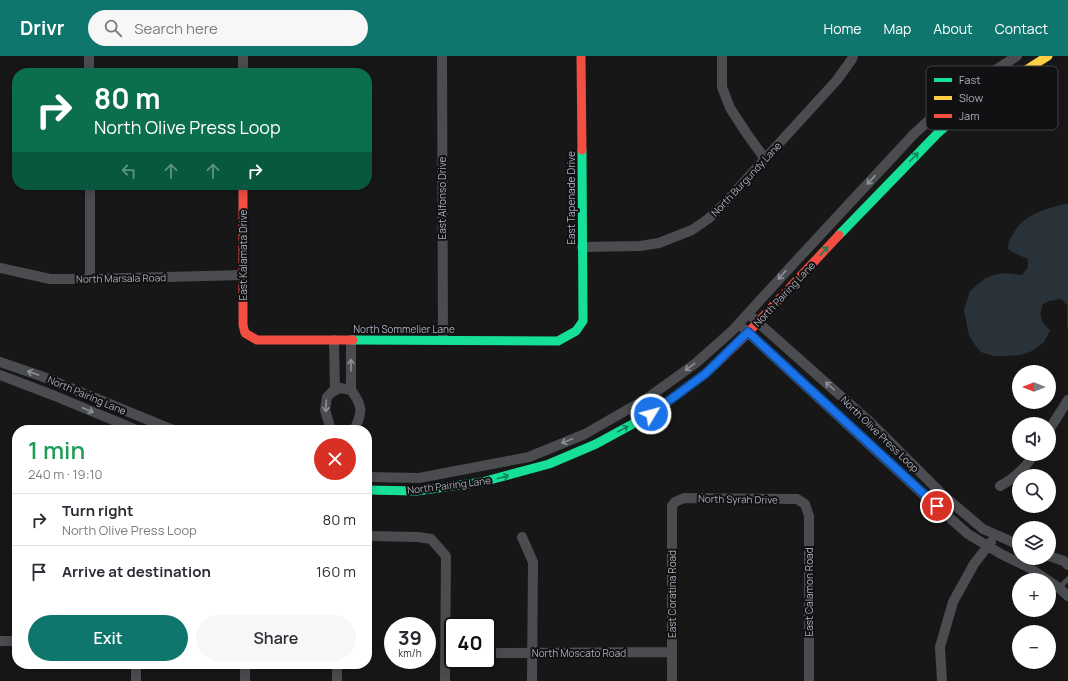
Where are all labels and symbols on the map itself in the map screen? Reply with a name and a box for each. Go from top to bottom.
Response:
legend [926,66,1058,130]
text: Fast [959,72,981,87]
text: Slow [959,90,984,105]
text: Jam [959,108,980,123]
street label: North Burgundy Lane [708,139,784,219]
street label: East Tapenade Drive [564,151,578,245]
one-way arrow [909,152,919,162]
street label: East Alfonso Drive [435,156,449,239]
one-way arrow [866,175,875,185]
street label: East Kalamata Drive [236,209,250,300]
one-way arrow [819,246,829,256]
street label: North Pairing Lane [750,258,818,330]
street label: North Marsala Road [76,270,166,286]
one-way arrow [778,270,787,280]
street label: North Sommelier Lane [353,322,455,336]
one-way arrow [347,359,355,372]
one-way arrow [685,363,696,371]
north arrow [1012,365,1056,409]
one-way arrow [27,369,40,376]
street label: North Pairing Lane [45,372,129,418]
one-way arrow [825,382,835,391]
position arrow [630,393,672,435]
street label: North Olive Press Loop [838,393,922,475]
one-way arrow [323,399,330,412]
one-way arrow [82,406,94,414]
one-way arrow [617,425,629,433]
one-way arrow [562,438,574,446]
one-way arrow [496,472,509,480]
street label: North Pairing Lane [406,473,492,497]
pin [920,489,954,523]
street label: North Syrah Drive [698,491,778,507]
street label: East Calamon Road [802,547,816,637]
street label: East Coratina Road [665,550,679,638]
speed limit sign: 40 [444,617,496,669]
street label: North Moscato Road [532,646,626,660]

